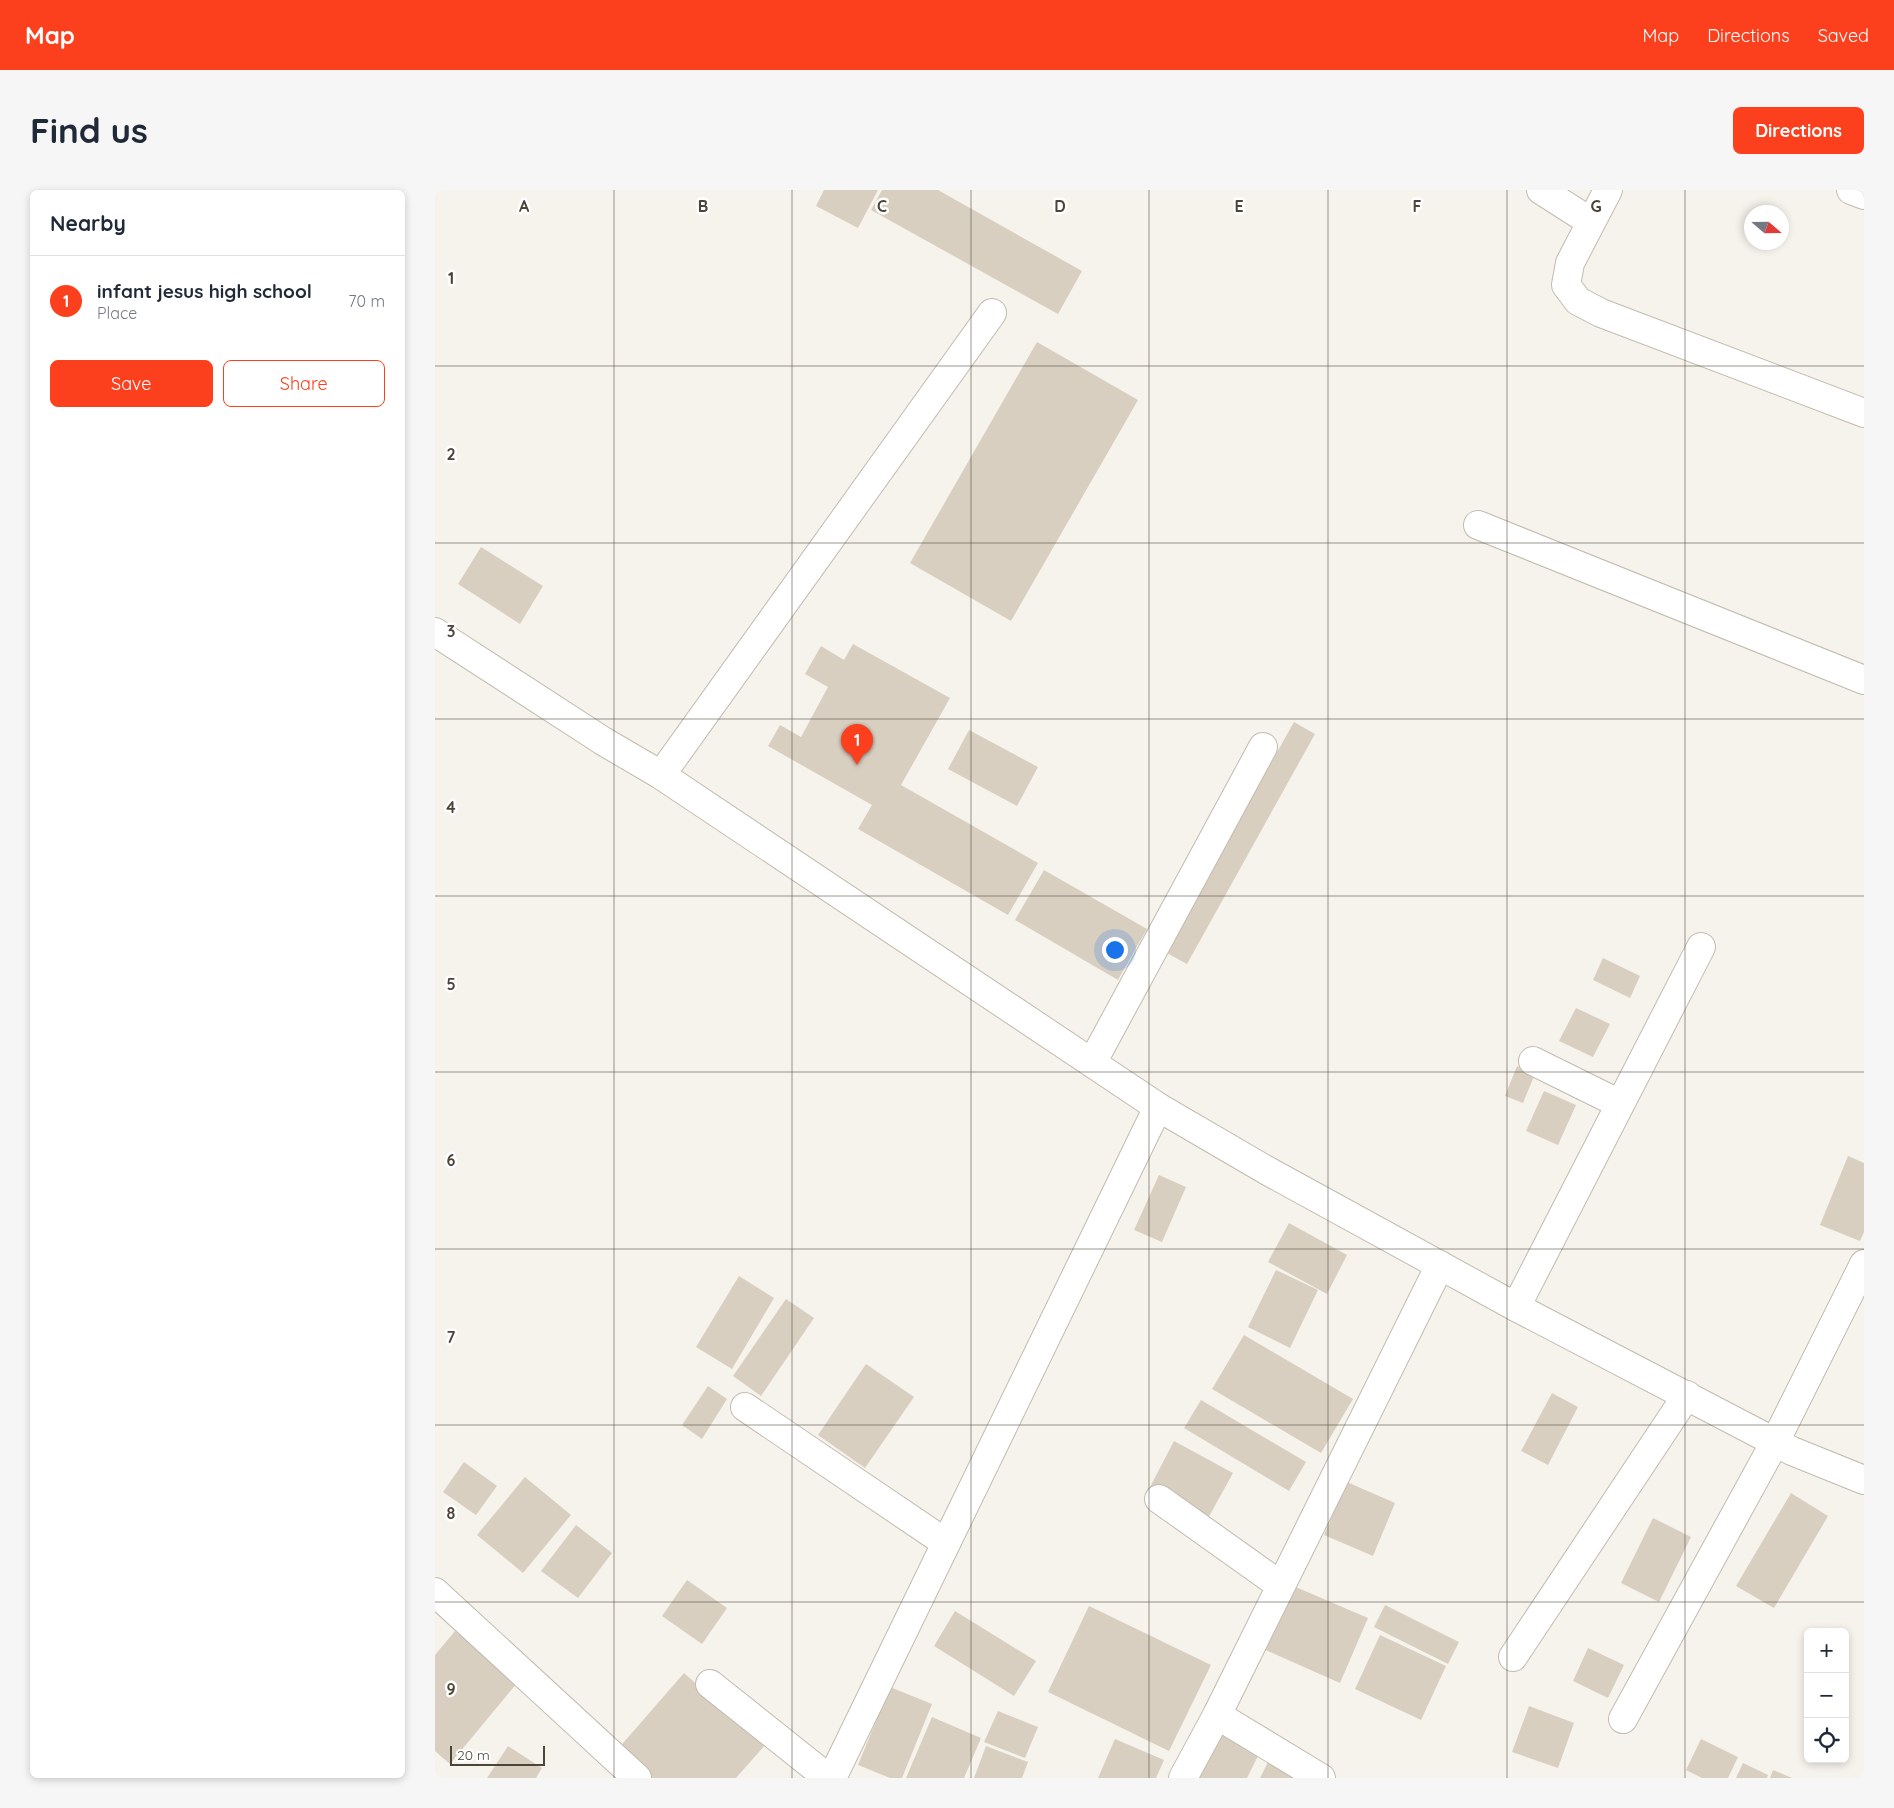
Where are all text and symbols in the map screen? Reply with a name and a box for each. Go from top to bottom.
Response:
text: Map [25,20,75,50]
text: Map [1642,24,1679,47]
text: Directions [1707,24,1790,47]
text: Saved [1818,24,1869,47]
button: Directions [1733,107,1864,154]
text: Find us [30,108,148,152]
text: A [519,196,530,216]
text: B [698,196,708,216]
text: C [877,196,887,216]
text: D [1054,196,1066,216]
text: E [1234,196,1244,216]
text: F [1413,196,1422,216]
text: G [1590,196,1602,216]
north arrow [1744,205,1789,250]
text: Nearby [50,210,126,236]
text: 1 [448,268,454,288]
text: infant jesus high school [97,279,312,303]
text: 1 [63,291,69,311]
text: 70 m [348,291,385,311]
text: Place [97,303,137,323]
button: Save [50,360,213,407]
button: Share [223,360,385,407]
text: 2 [446,444,456,464]
text: 3 [447,621,455,641]
pin: 1 [841,724,873,765]
text: 4 [446,797,456,817]
your location [1102,937,1128,963]
text: 5 [446,974,456,994]
text: 6 [447,1150,456,1170]
text: 7 [447,1327,456,1347]
text: 8 [447,1503,456,1523]
map controls [1804,1628,1849,1763]
button: + [1804,1628,1849,1673]
button: − [1804,1673,1849,1718]
text: 9 [446,1679,456,1699]
button: locate [1804,1718,1849,1763]
scale bar [450,1743,545,1766]
text: 20 m [457,1746,490,1764]

